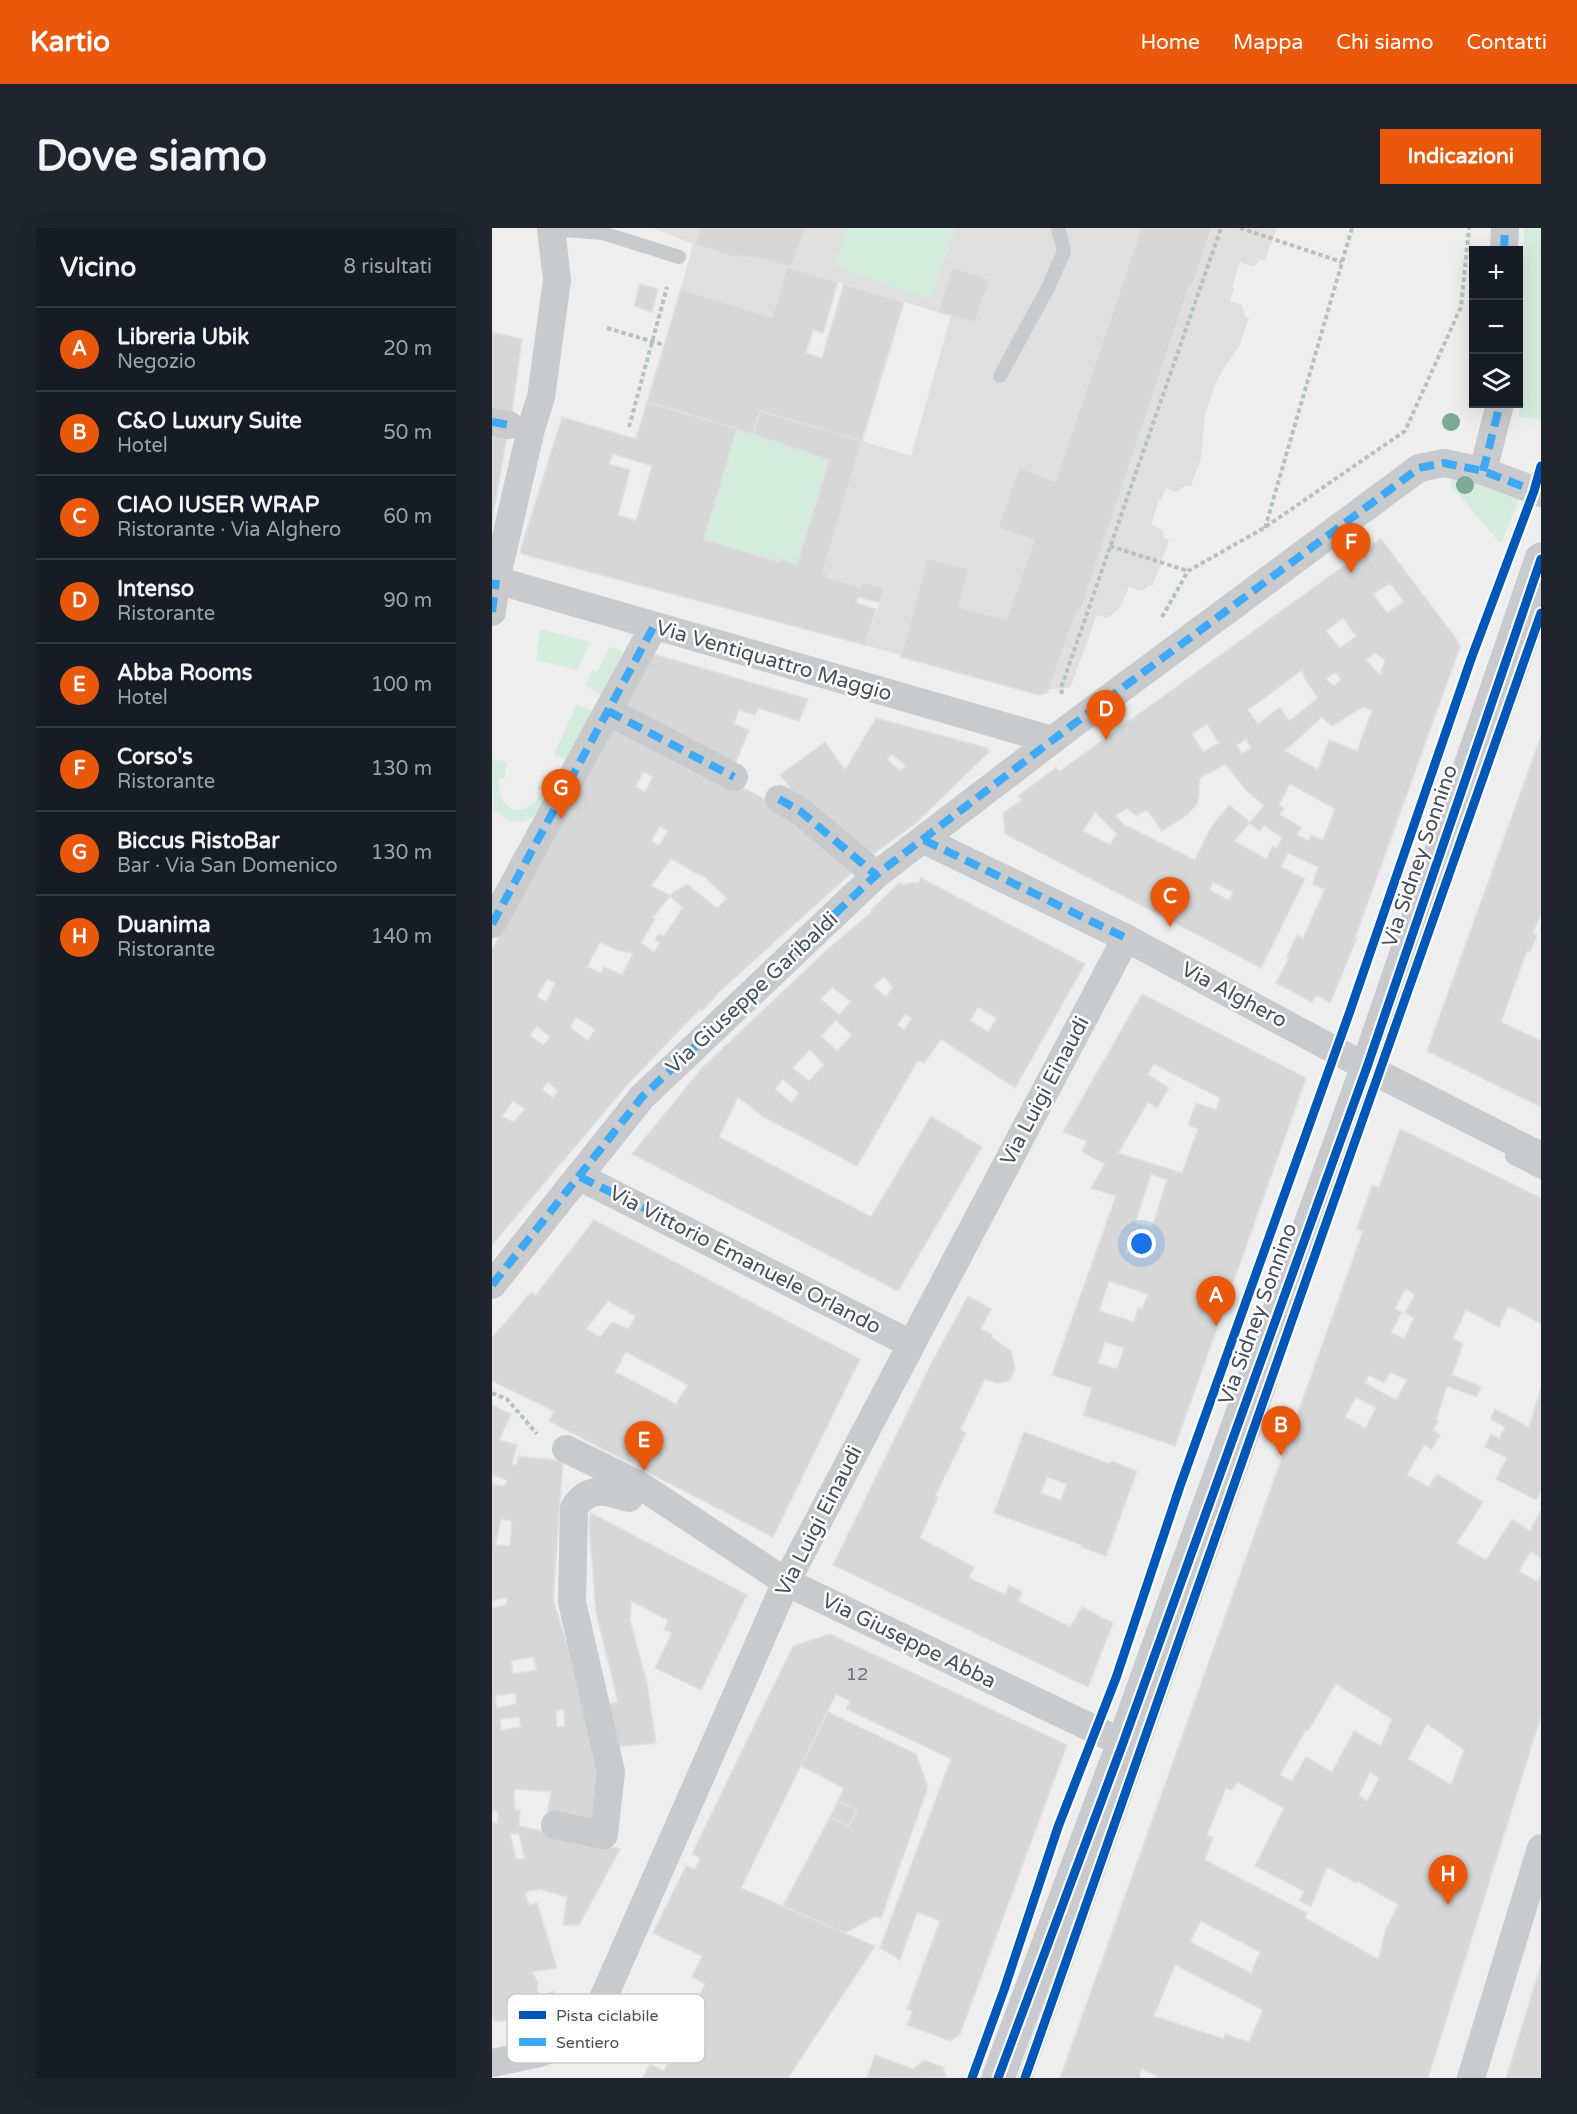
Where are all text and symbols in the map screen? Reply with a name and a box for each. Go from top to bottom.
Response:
text: Kartio [30,25,110,59]
text: Home [1140,30,1200,55]
text: Mappa [1233,30,1303,55]
text: Chi siamo [1336,30,1434,55]
text: Contatti [1467,30,1547,55]
button: Indicazioni [1380,129,1541,184]
text: Dove siamo [36,131,267,182]
map controls [1469,246,1523,408]
button: + [1469,246,1523,300]
text: Vicino [60,252,136,283]
text: 8 risultati [344,255,432,279]
button: − [1469,300,1523,354]
text: Libreria Ubik [117,324,249,350]
text: A [72,337,87,361]
text: 20 m [383,337,432,361]
text: Negozio [117,350,196,374]
button: layers [1469,354,1523,408]
text: C&O Luxury Suite [117,408,302,434]
text: B [73,421,86,445]
text: 50 m [383,421,432,445]
text: Hotel [117,434,168,458]
text: CIAO IUSER WRAP [117,492,319,518]
text: C [73,505,86,529]
text: 60 m [383,505,432,529]
text: Ristorante · Via Alghero [117,518,341,542]
pin: F [1332,524,1370,573]
text: Intenso [117,576,194,602]
text: D [72,589,87,613]
text: 90 m [383,589,432,613]
text: Ristorante [117,602,215,626]
street label: Via Ventiquattro Maggio [653,615,895,707]
text: Abba Rooms [117,660,252,686]
text: E [73,673,86,697]
text: 100 m [371,673,432,697]
text: Hotel [117,686,168,710]
pin: D [1086,690,1126,740]
text: Corso's [117,744,193,770]
text: F [73,757,86,781]
text: 130 m [371,757,432,781]
street label: Via Sidney Sonnino [1377,761,1463,951]
text: Ristorante [117,770,215,794]
pin: G [542,770,580,819]
text: Biccus RistoBar [117,828,280,854]
text: G [72,841,87,865]
text: 130 m [371,841,432,865]
text: Bar · Via San Domenico [117,854,338,878]
pin: C [1150,878,1190,927]
street label: Via Giuseppe Garibaldi [661,907,843,1079]
text: Duanima [117,912,211,938]
text: H [72,925,87,949]
text: 140 m [371,925,432,949]
text: Ristorante [117,938,215,962]
street label: Via Alghero [1177,957,1291,1033]
street label: Via Luigi Einaudi [995,1012,1095,1170]
street label: Via Vittorio Emanuele Orlando [605,1180,885,1340]
street label: Via Sidney Sonnino [1214,1220,1302,1408]
your location [1127,1229,1156,1258]
pin: A [1196,1276,1236,1326]
pin: B [1262,1406,1300,1456]
pin: E [624,1422,664,1471]
street label: Via Luigi Einaudi [770,1442,868,1600]
street label: Via Giuseppe Abba [818,1588,1000,1694]
house number: 12 [846,1663,868,1685]
pin: H [1428,1856,1468,1905]
legend [507,1994,705,2063]
text: Pista ciclabile [556,2006,659,2026]
text: Sentiero [556,2033,619,2053]

